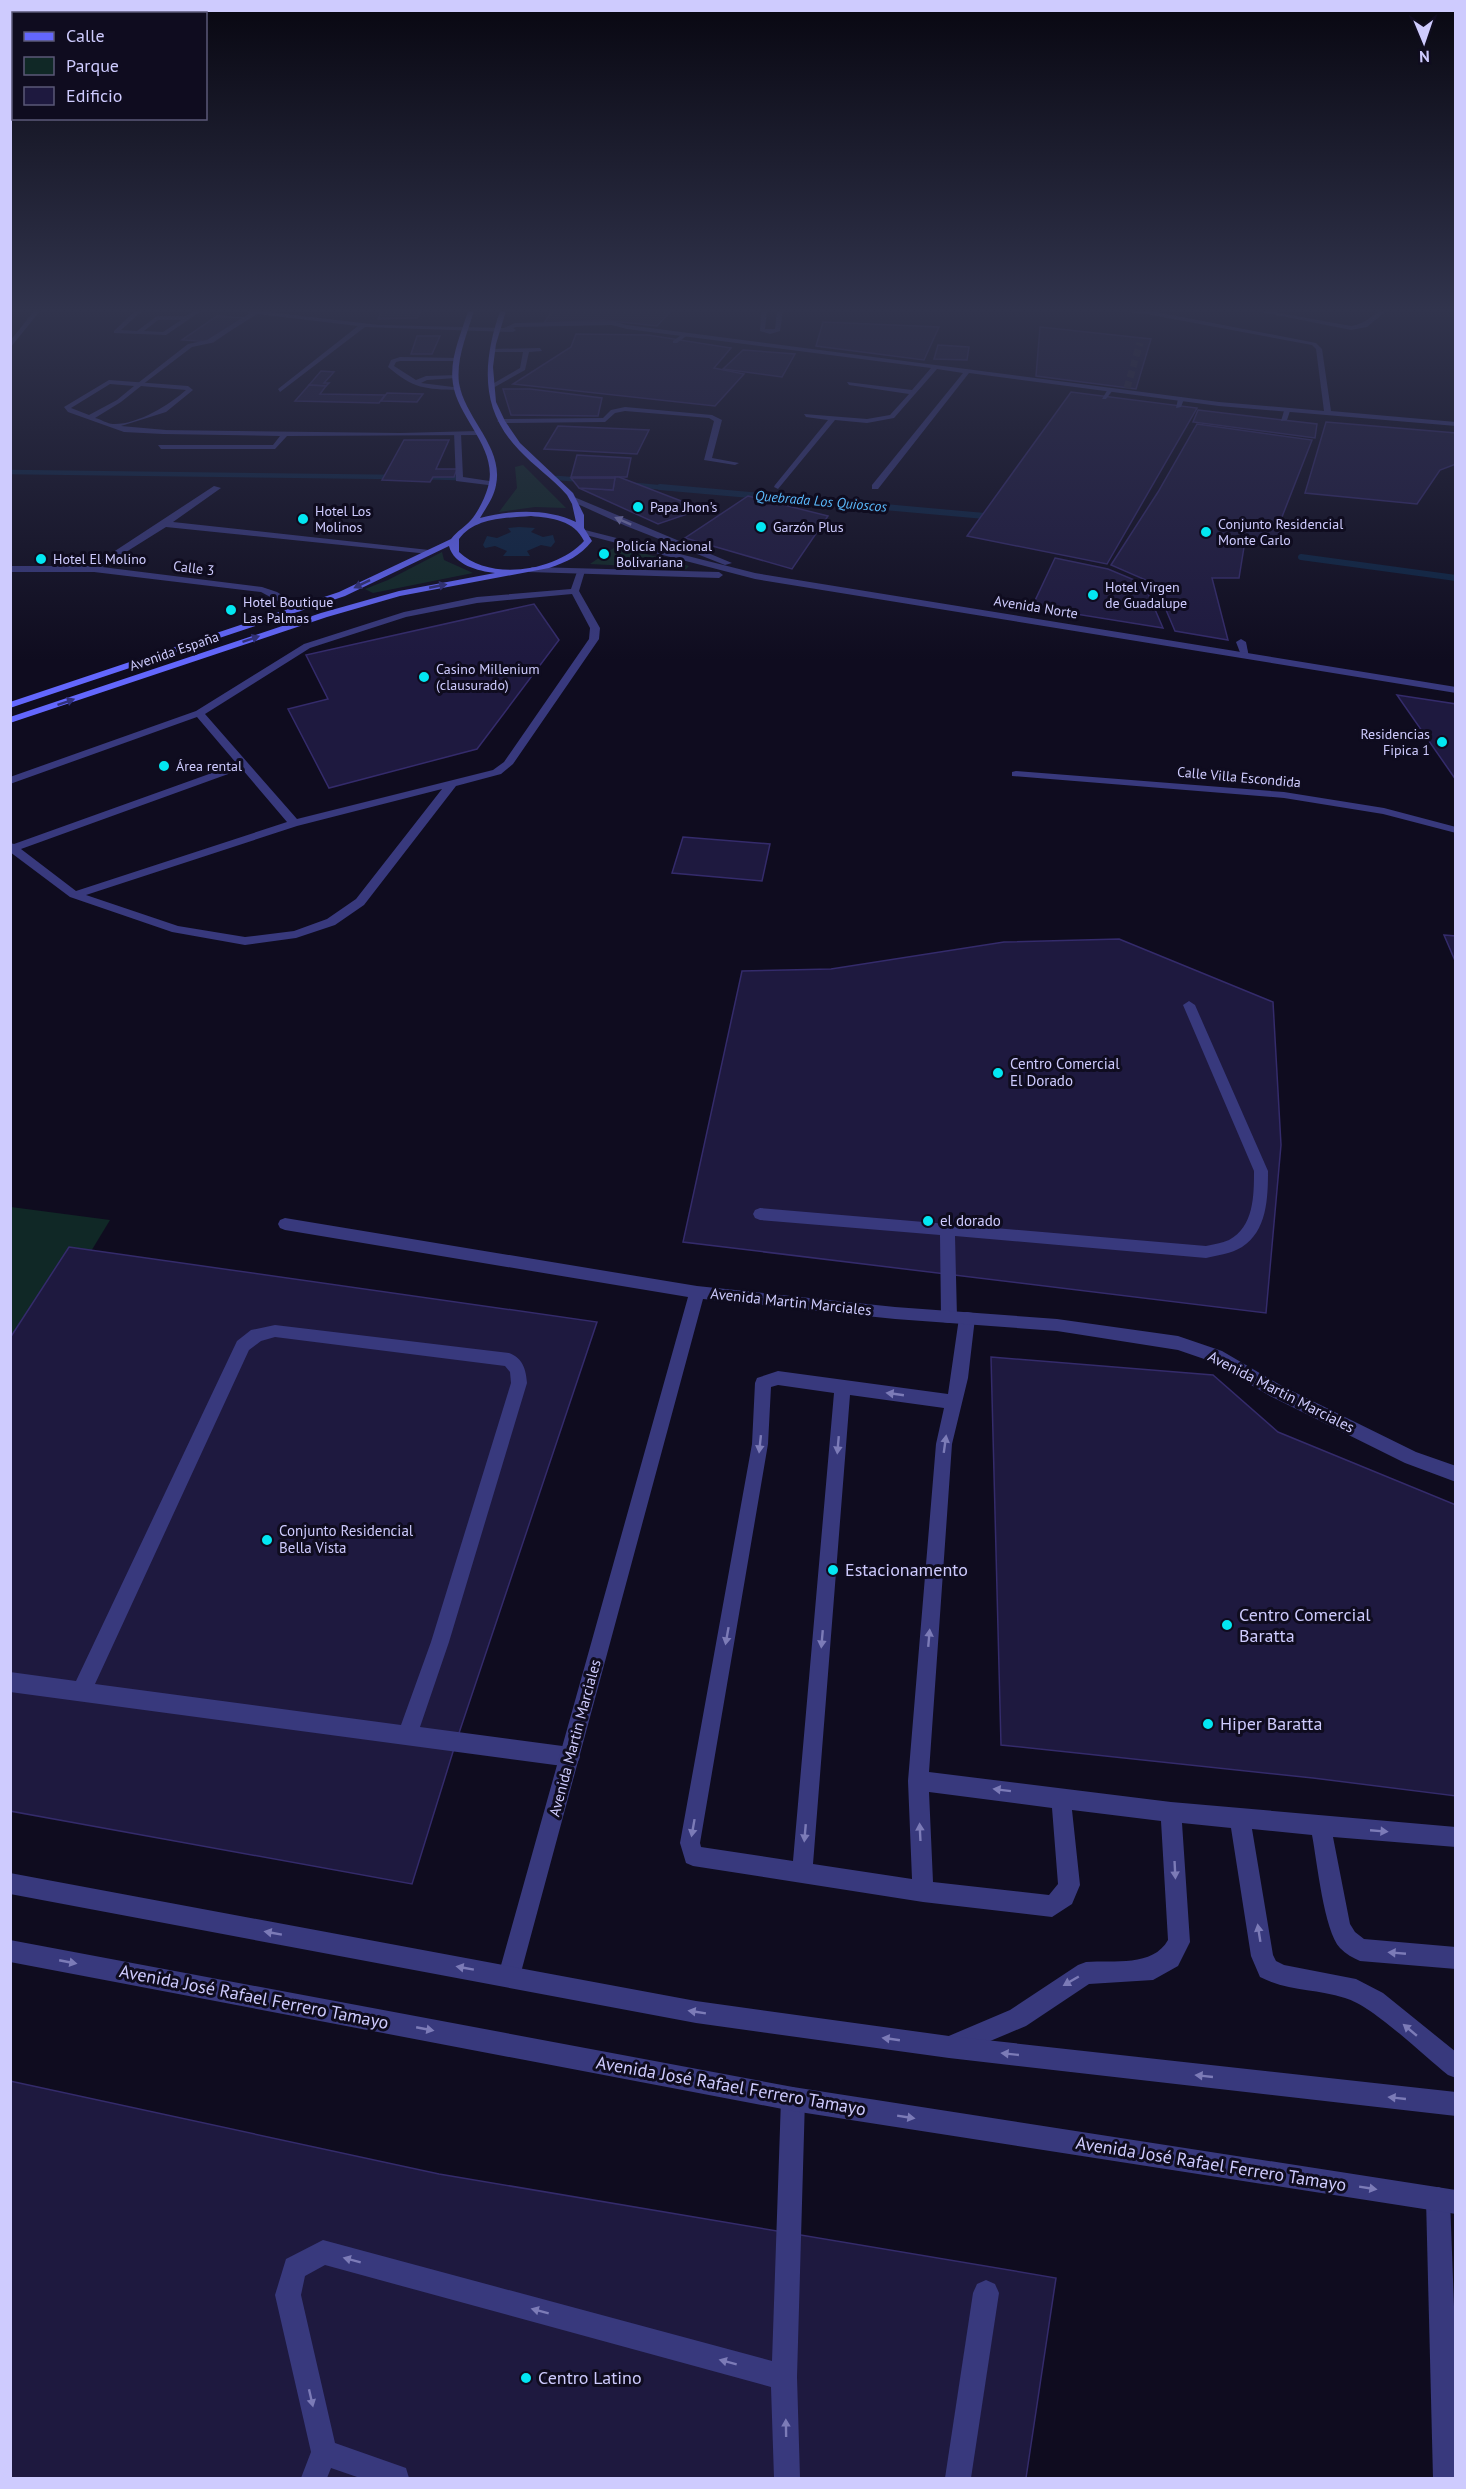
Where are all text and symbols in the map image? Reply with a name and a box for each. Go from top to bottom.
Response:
legend [12,12,207,120]
north arrow [1394,12,1454,72]
text: Calle [66,24,105,47]
text: N [1419,47,1430,67]
text: Parque [66,54,119,77]
text: Edificio [66,84,122,107]
water label: Quebrada Los Quioscos [754,486,888,516]
place label: Papa Jhon's [650,498,718,516]
marker: Papa Jhon's [631,500,645,514]
place label: Hotel Los Molinos [315,502,371,536]
marker: Hotel Los Molinos [296,512,310,526]
place label: Conjunto Residencial Monte Carlo [1218,515,1343,549]
one-way arrow [615,517,632,526]
place label: Garzón Plus [773,518,844,536]
marker: Garzón Plus [754,520,768,534]
marker: Conjunto Residencial Monte Carlo [1199,525,1213,539]
place label: Policía Nacional Bolivariana [616,537,712,571]
marker: Policía Nacional Bolivariana [597,547,611,561]
place label: Hotel El Molino [53,550,146,568]
marker: Hotel El Molino [34,552,48,566]
street label: Calle 3 [172,557,216,579]
place label: Hotel Virgen de Guadalupe [1105,578,1187,612]
one-way arrow [354,579,371,589]
one-way arrow [429,581,448,590]
marker: Hotel Virgen de Guadalupe [1086,588,1100,602]
street label: Avenida Norte [993,591,1079,623]
place label: Hotel Boutique Las Palmas [243,593,333,627]
marker: Hotel Boutique Las Palmas [224,603,238,617]
street label: Avenida España [127,627,221,675]
one-way arrow [242,634,260,644]
place label: Casino Millenium (clausurado) [436,660,540,694]
marker: Casino Millenium (clausurado) [417,670,431,684]
one-way arrow [57,696,75,706]
place label: Residencias Fipica 1 [1360,725,1430,759]
marker: Residencias Fipica 1 [1435,735,1449,749]
place label: Área rental [176,757,242,775]
marker: Área rental [157,759,171,773]
street label: Calle Villa Escondida [1176,763,1302,791]
place label: Centro Comercial El Dorado [1010,1054,1120,1090]
marker: Centro Comercial El Dorado [991,1066,1005,1080]
place label: el dorado [940,1211,1001,1230]
marker: el dorado [921,1214,935,1228]
street label: Avenida Martin Marciales [710,1284,873,1319]
street label: Avenida Martin Marciales [1205,1346,1358,1437]
one-way arrow [886,1389,905,1398]
one-way arrow [755,1434,764,1453]
one-way arrow [941,1434,950,1453]
one-way arrow [833,1435,843,1454]
place label: Conjunto Residencial Bella Vista [279,1521,414,1557]
marker: Conjunto Residencial Bella Vista [260,1533,274,1547]
place label: Estacionamento [845,1558,968,1581]
marker: Estacionamento [826,1563,840,1577]
place label: Centro Comercial Baratta [1239,1603,1371,1647]
marker: Centro Comercial Baratta [1220,1618,1234,1632]
one-way arrow [722,1626,731,1645]
one-way arrow [924,1628,934,1647]
one-way arrow [817,1629,827,1648]
street label: Avenida Martin Marciales [544,1657,605,1818]
place label: Hiper Baratta [1220,1712,1322,1735]
marker: Hiper Baratta [1201,1717,1215,1731]
one-way arrow [993,1785,1012,1795]
one-way arrow [688,1819,697,1838]
one-way arrow [916,1823,925,1842]
one-way arrow [800,1824,810,1843]
one-way arrow [1369,1826,1388,1836]
one-way arrow [1170,1860,1179,1879]
one-way arrow [1254,1924,1263,1943]
one-way arrow [263,1928,282,1937]
one-way arrow [1388,1948,1407,1958]
one-way arrow [59,1958,78,1967]
street label: Avenida José Rafael Ferrero Tamayo [118,1959,391,2034]
one-way arrow [455,1963,474,1972]
one-way arrow [1063,1976,1079,1987]
one-way arrow [688,2007,707,2016]
one-way arrow [1402,2023,1418,2036]
one-way arrow [415,2025,434,2034]
one-way arrow [881,2035,900,2044]
one-way arrow [1000,2049,1019,2059]
street label: Avenida José Rafael Ferrero Tamayo [594,2050,868,2121]
one-way arrow [1194,2071,1213,2081]
one-way arrow [1388,2093,1407,2103]
one-way arrow [896,2112,915,2121]
street label: Avenida José Rafael Ferrero Tamayo [1074,2131,1348,2196]
one-way arrow [1359,2184,1378,2193]
one-way arrow [342,2255,360,2264]
one-way arrow [531,2306,549,2315]
one-way arrow [719,2356,737,2366]
place label: Centro Latino [538,2366,642,2389]
marker: Centro Latino [519,2371,533,2385]
one-way arrow [307,2389,317,2407]
one-way arrow [781,2418,790,2437]

